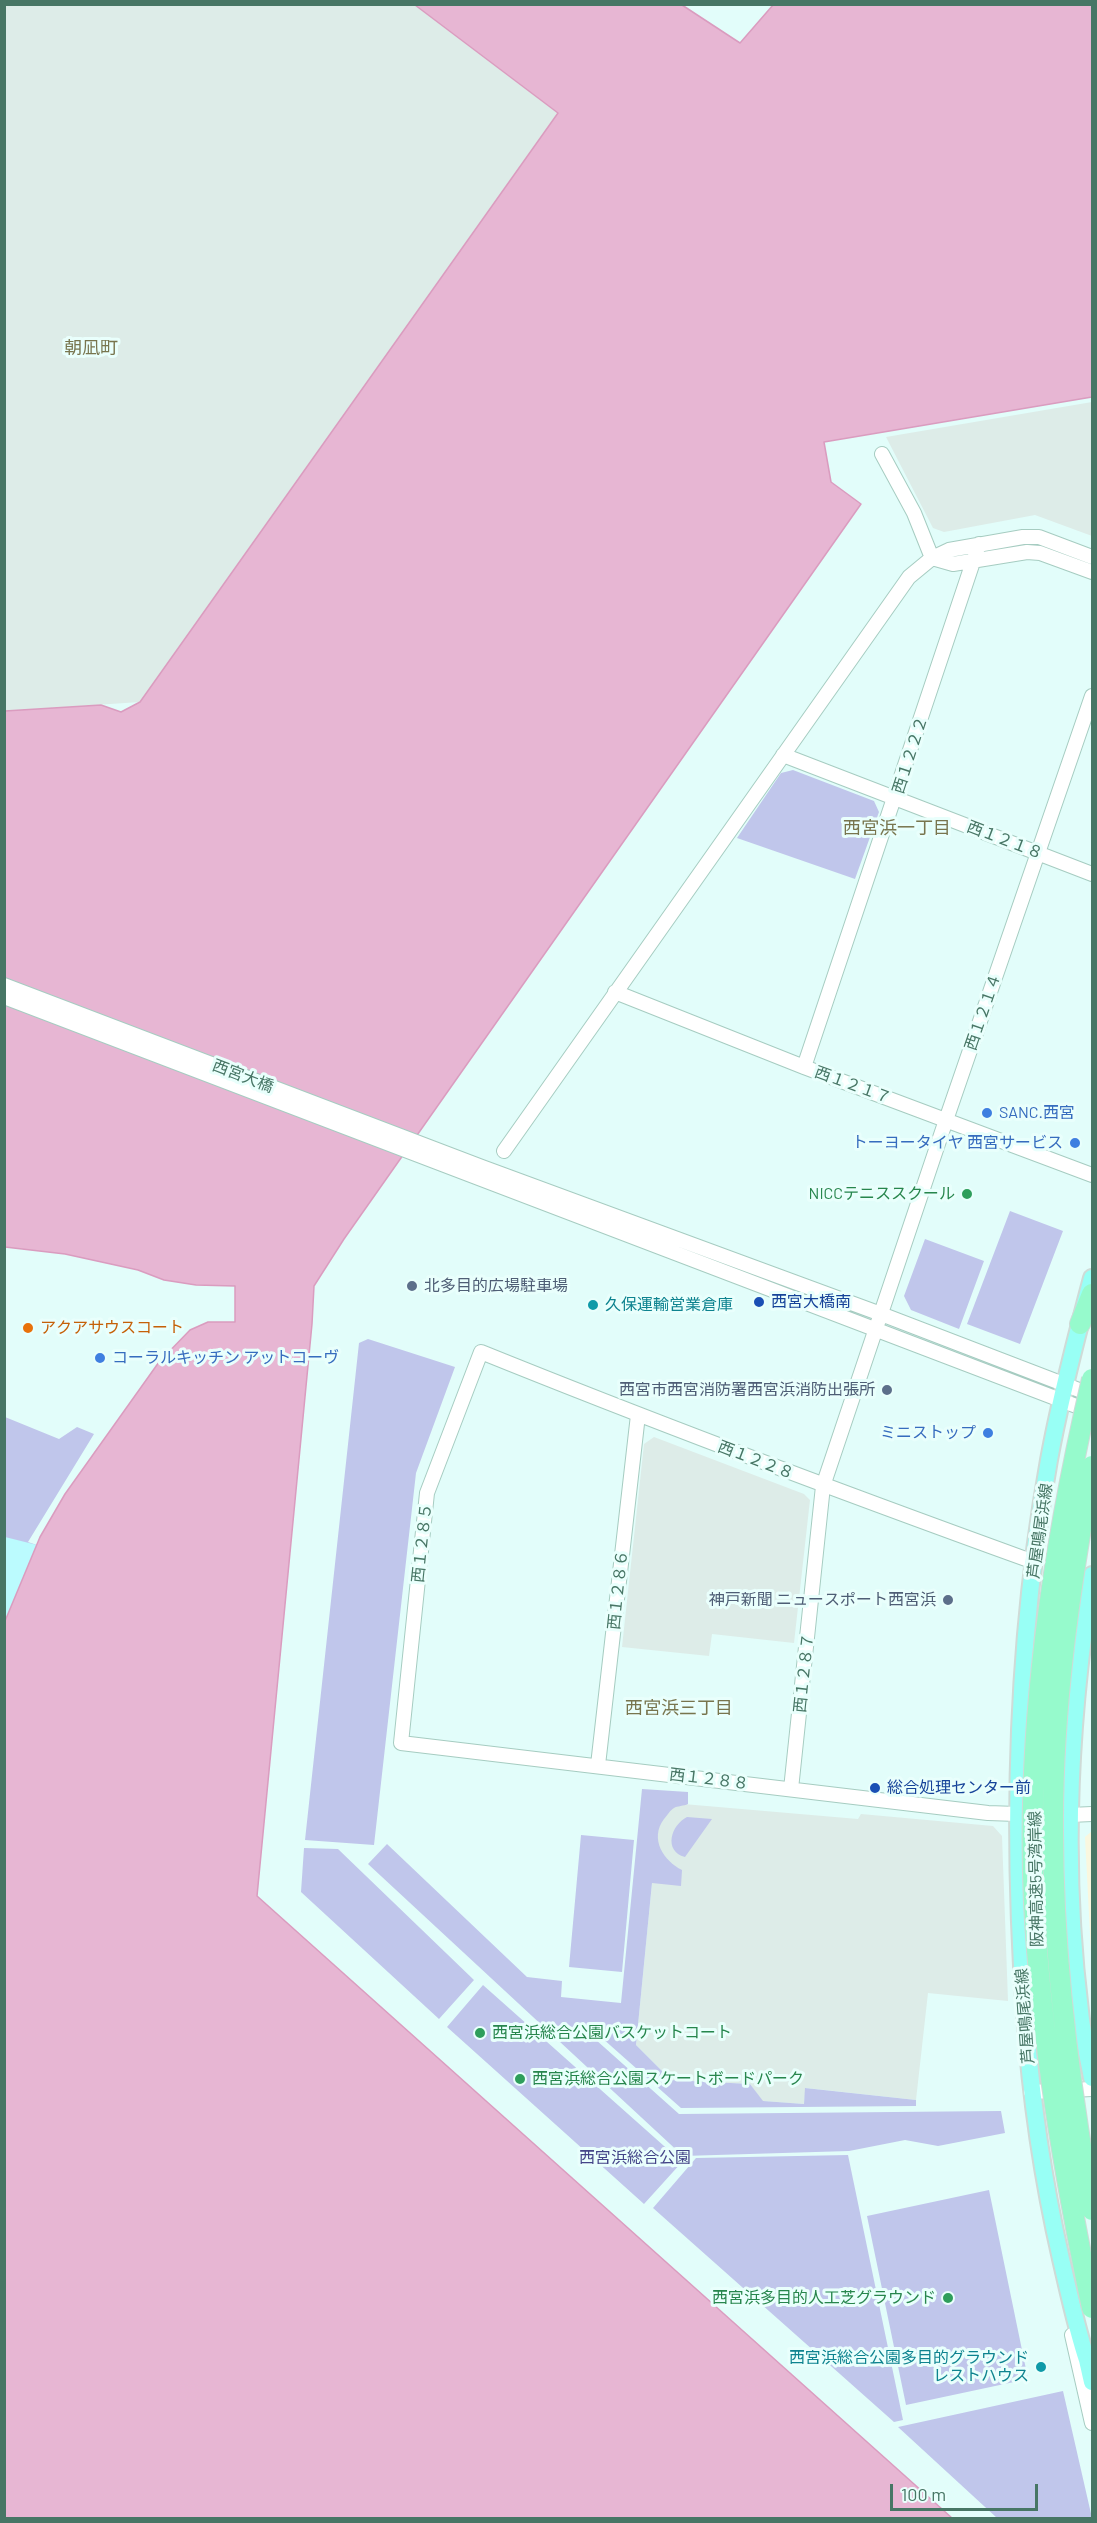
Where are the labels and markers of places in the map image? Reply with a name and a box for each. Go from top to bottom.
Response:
place label: SANC.西宮 [999,1103,1075,1123]
marker: SANC.西宮 [980,1106,994,1120]
place label: トーヨータイヤ 西宮サービス [852,1133,1063,1153]
marker: トーヨータイヤ 西宮サービス [1068,1136,1082,1150]
place label: NICCテニススクール [809,1184,955,1204]
marker: NICCテニススクール [960,1187,974,1201]
place label: 北多目的広場駐車場 [424,1276,568,1296]
marker: 北多目的広場駐車場 [405,1279,419,1293]
place label: 西宮大橋南 [771,1292,851,1312]
place label: 久保運輸営業倉庫 [605,1295,733,1315]
marker: 西宮大橋南 [752,1295,766,1309]
marker: 久保運輸営業倉庫 [586,1298,600,1312]
place label: アクアサウスコート [40,1318,184,1338]
marker: アクアサウスコート [21,1321,35,1335]
place label: コーラルキッチン アットコーヴ [112,1348,339,1368]
marker: コーラルキッチン アットコーヴ [93,1351,107,1365]
place label: 西宮市西宮消防署西宮浜消防出張所 [619,1380,875,1400]
marker: 西宮市西宮消防署西宮浜消防出張所 [880,1383,894,1397]
place label: ミニストップ [880,1423,976,1443]
marker: ミニストップ [981,1426,995,1440]
place label: 神戸新聞 ニュースポート西宮浜 [709,1590,936,1610]
marker: 神戸新聞 ニュースポート西宮浜 [941,1593,955,1607]
place label: 総合処理センター前 [887,1778,1031,1798]
marker: 総合処理センター前 [868,1781,882,1795]
place label: 西宮浜総合公園バスケットコート [492,2023,732,2043]
marker: 西宮浜総合公園バスケットコート [473,2026,487,2040]
place label: 西宮浜総合公園スケートボードパーク [532,2069,804,2089]
marker: 西宮浜総合公園スケートボードパーク [513,2072,527,2086]
place label: 西宮浜多目的人工芝グラウンド [712,2288,936,2308]
marker: 西宮浜多目的人工芝グラウンド [941,2291,955,2305]
place label: 西宮浜総合公園多目的グラウンド レストハウス [789,2348,1029,2386]
marker: 西宮浜総合公園多目的グラウンド レストハウス [1034,2360,1048,2374]

